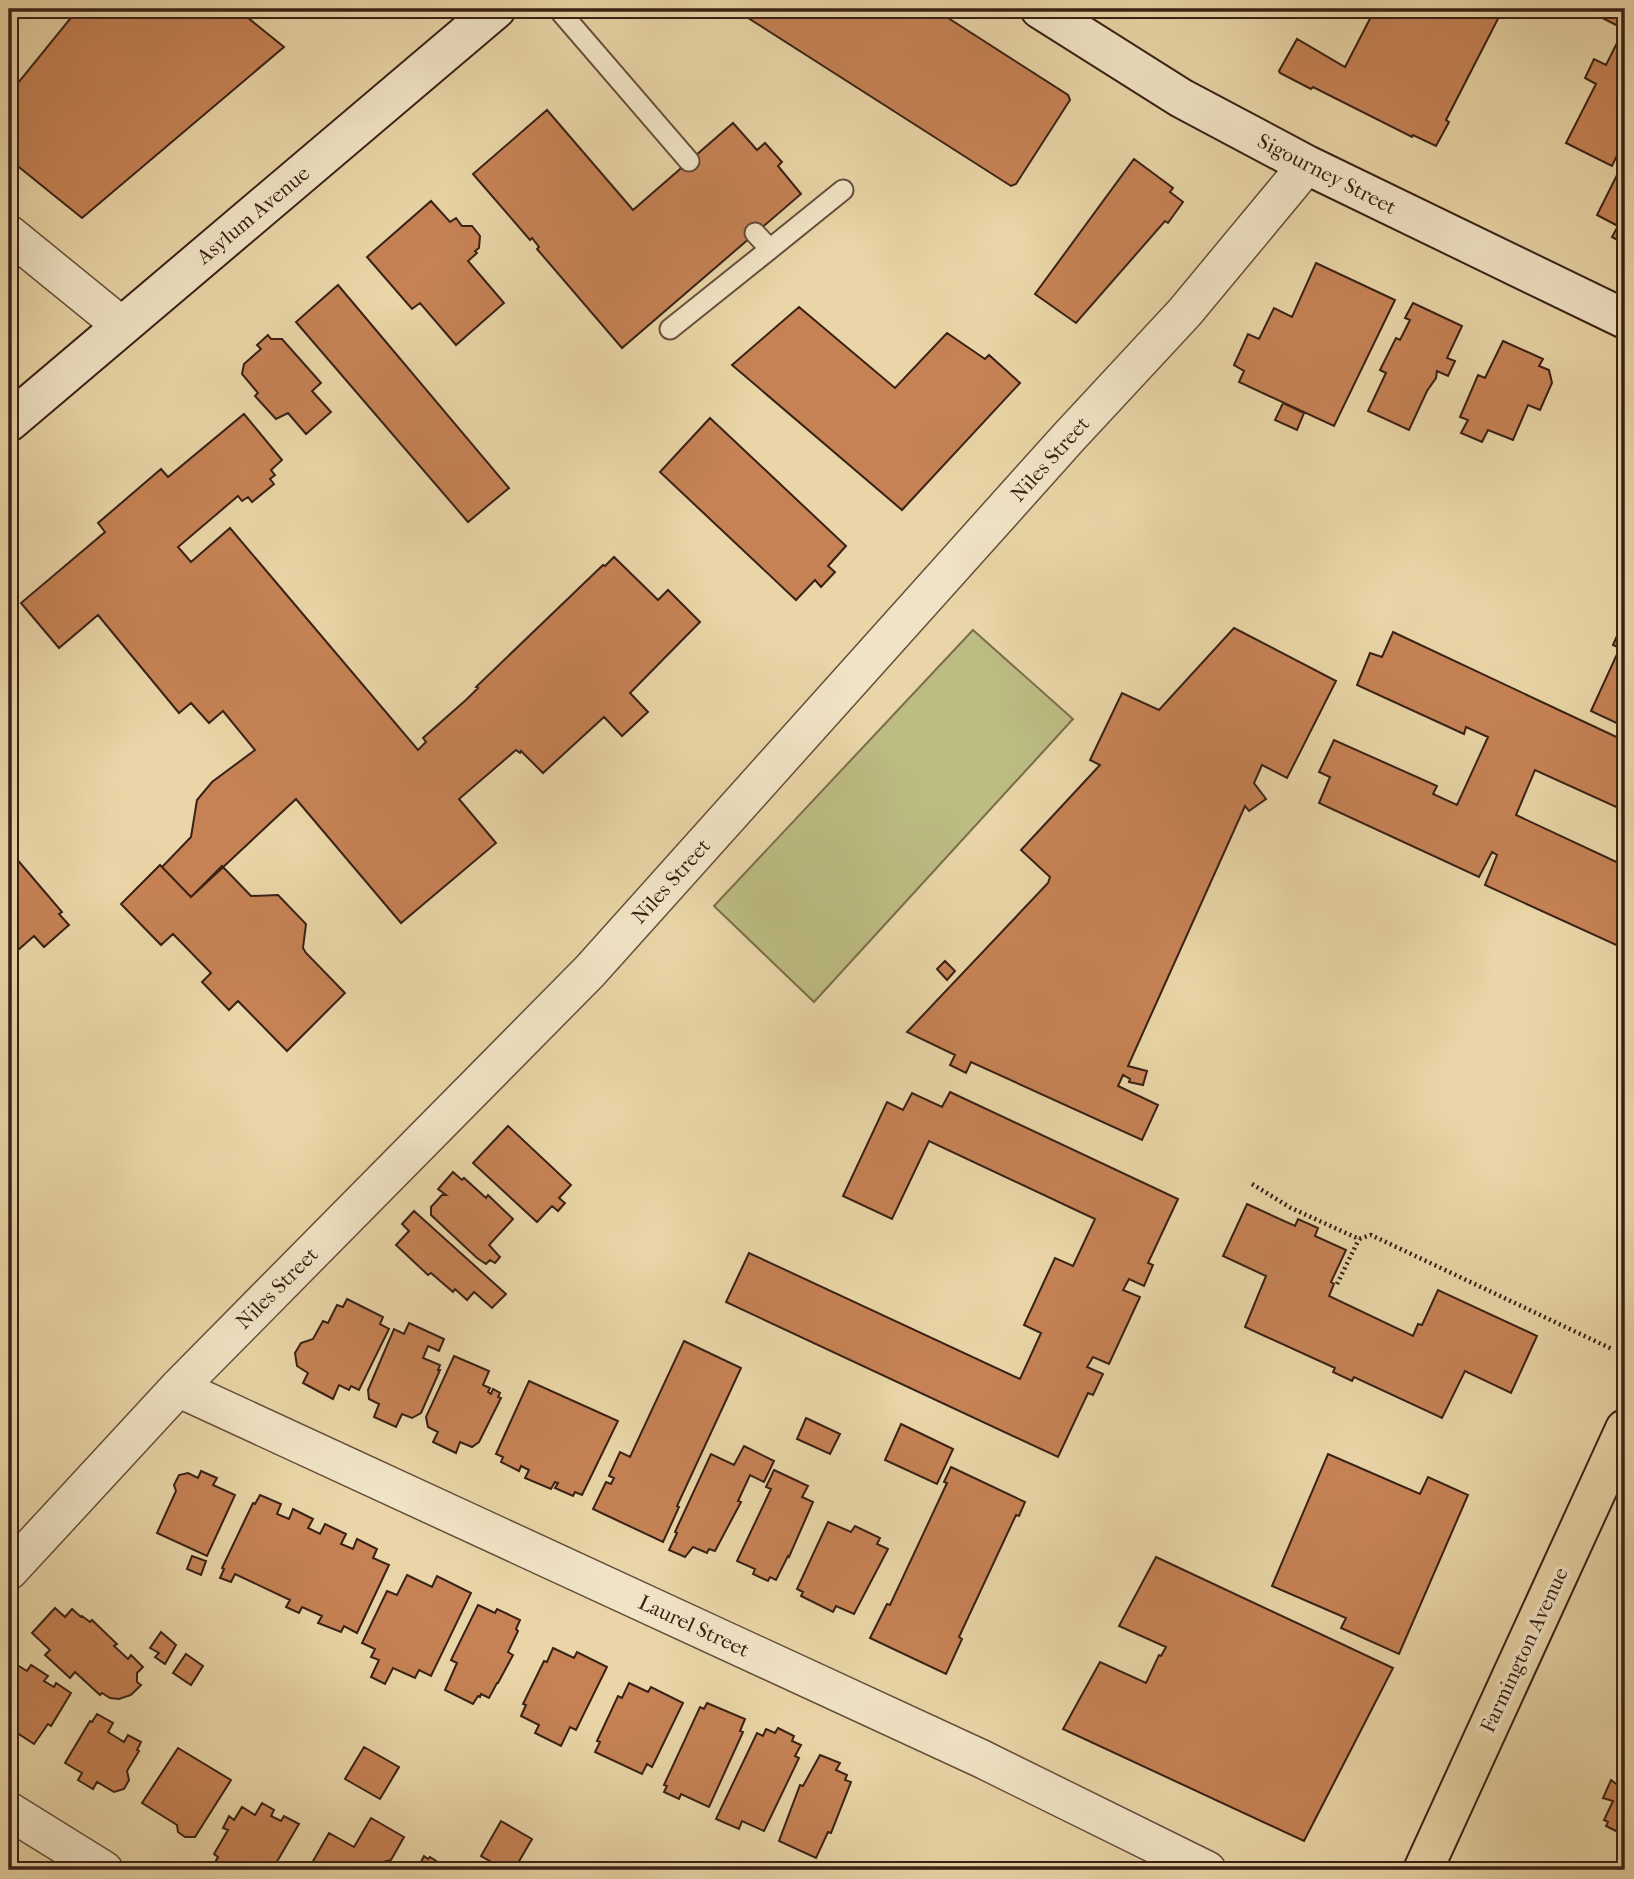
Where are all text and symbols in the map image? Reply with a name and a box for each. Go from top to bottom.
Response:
street label: Sigourney Street [1254,129,1401,220]
street label: Asylum Avenue [191,161,314,270]
street label: Niles Street [1006,411,1095,506]
street label: Niles Street [627,833,716,928]
street label: Niles Street [231,1242,323,1334]
street label: Farmington Avenue [1475,1564,1573,1736]
street label: Laurel Street [635,1590,753,1662]

